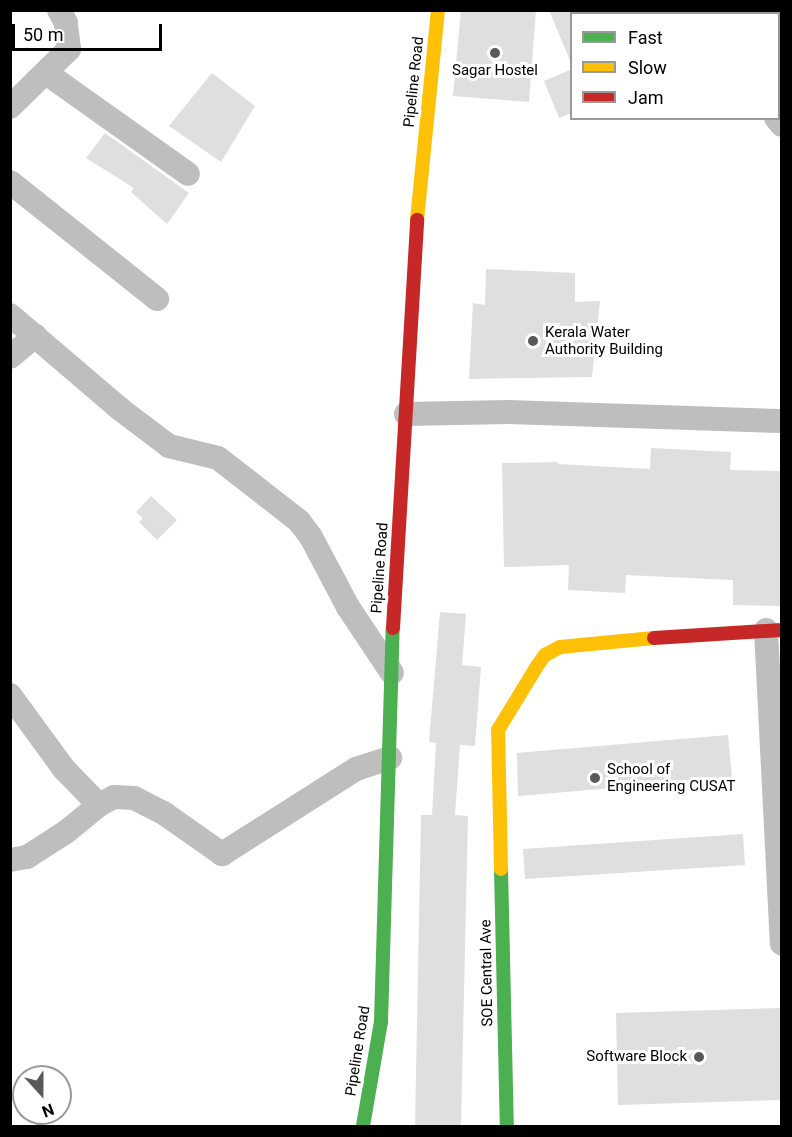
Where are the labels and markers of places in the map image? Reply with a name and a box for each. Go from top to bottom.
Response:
marker: Sagar Hostel [488,46,502,60]
place label: Sagar Hostel [452,62,538,80]
place label: Kerala Water Authority Building [545,323,663,358]
marker: Kerala Water Authority Building [526,334,540,348]
place label: School of Engineering CUSAT [607,760,735,795]
marker: School of Engineering CUSAT [588,771,602,785]
place label: Software Block [586,1048,687,1066]
marker: Software Block [692,1050,706,1064]

